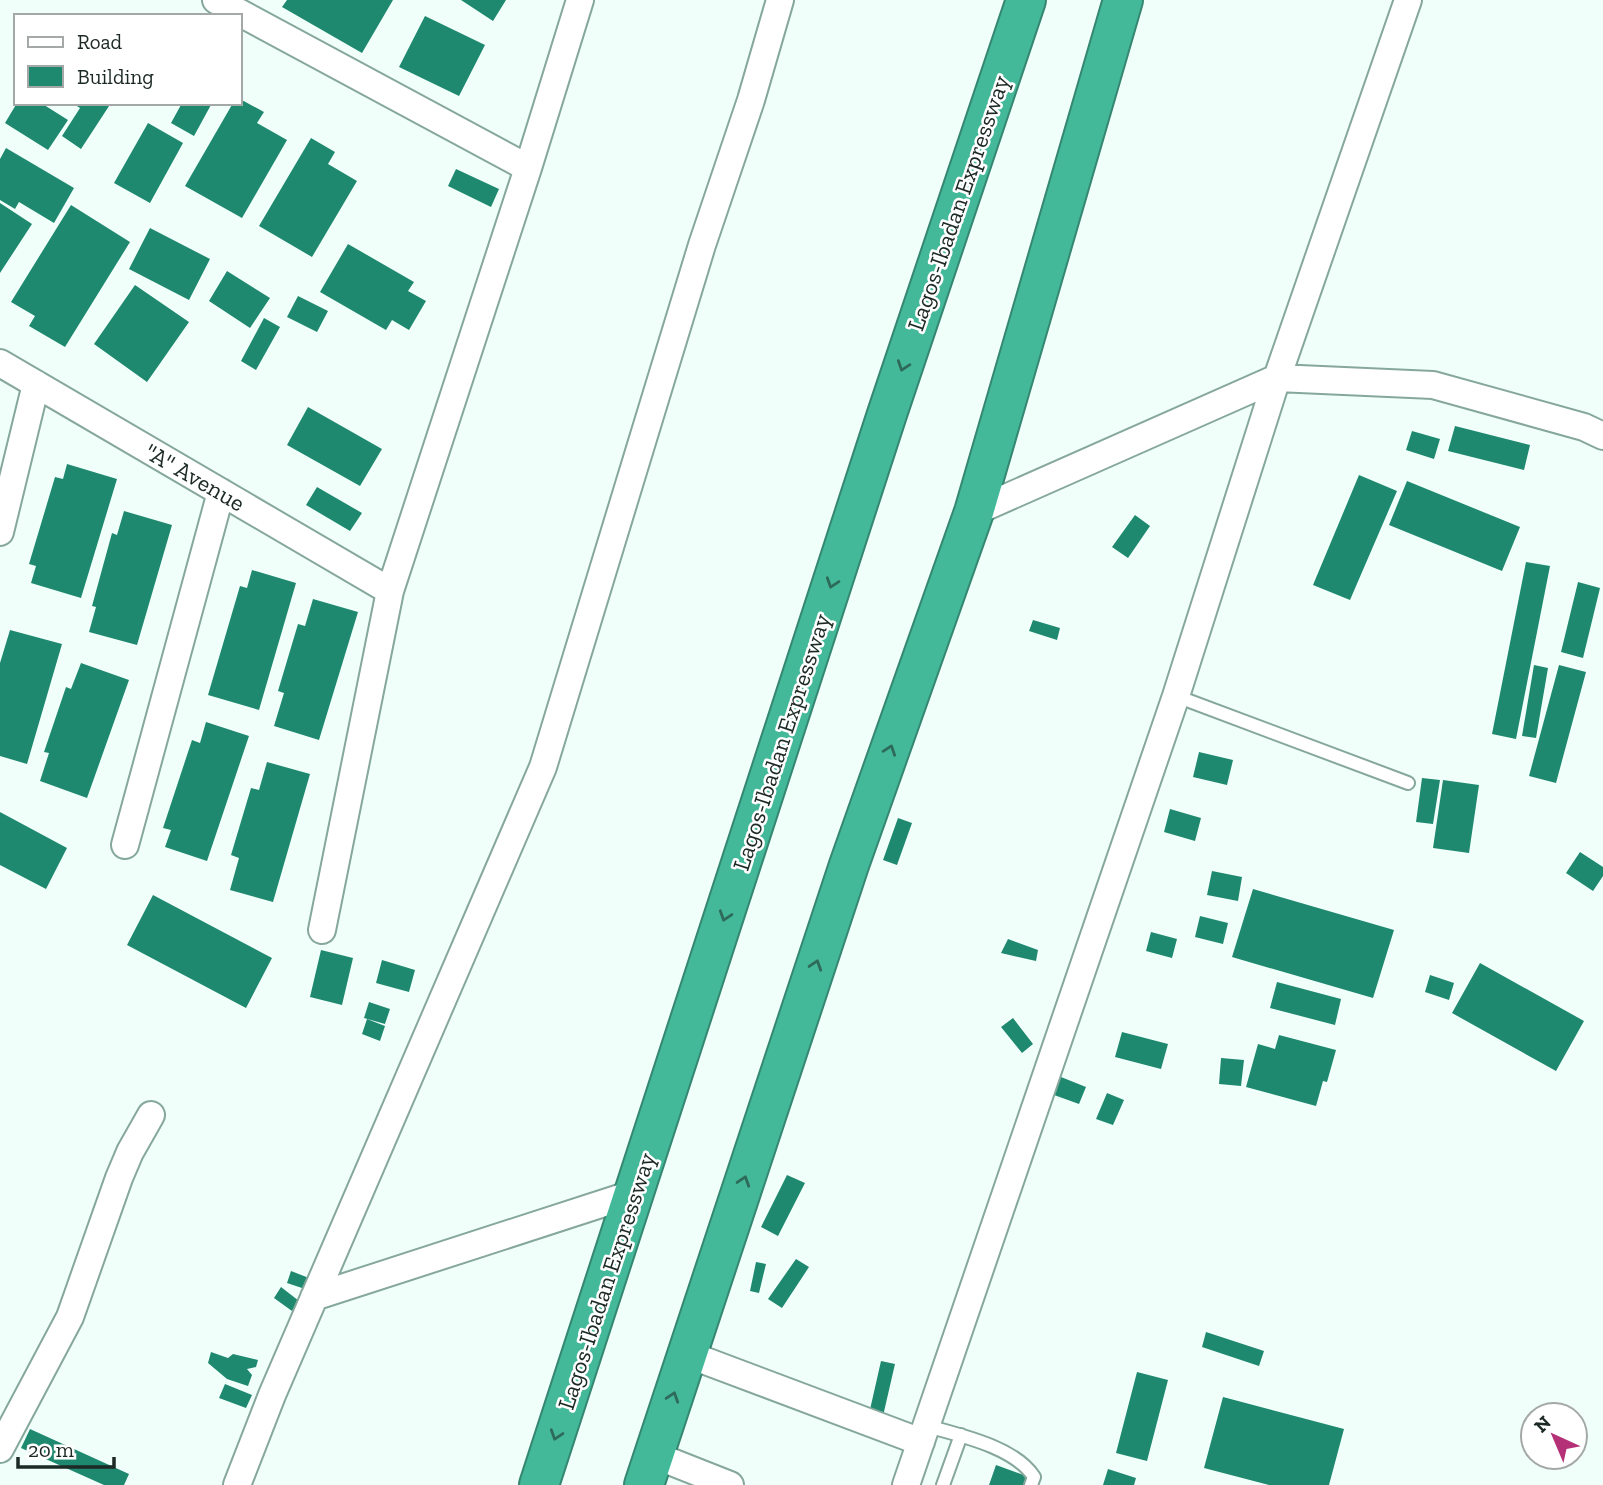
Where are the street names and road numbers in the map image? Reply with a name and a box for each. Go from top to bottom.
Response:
street label: Lagos-Ibadan Expressway [901,71,1016,335]
street label: "A" Avenue [140,437,250,517]
street label: Lagos-Ibadan Expressway [726,609,836,874]
street label: Lagos-Ibadan Expressway [551,1148,661,1413]

